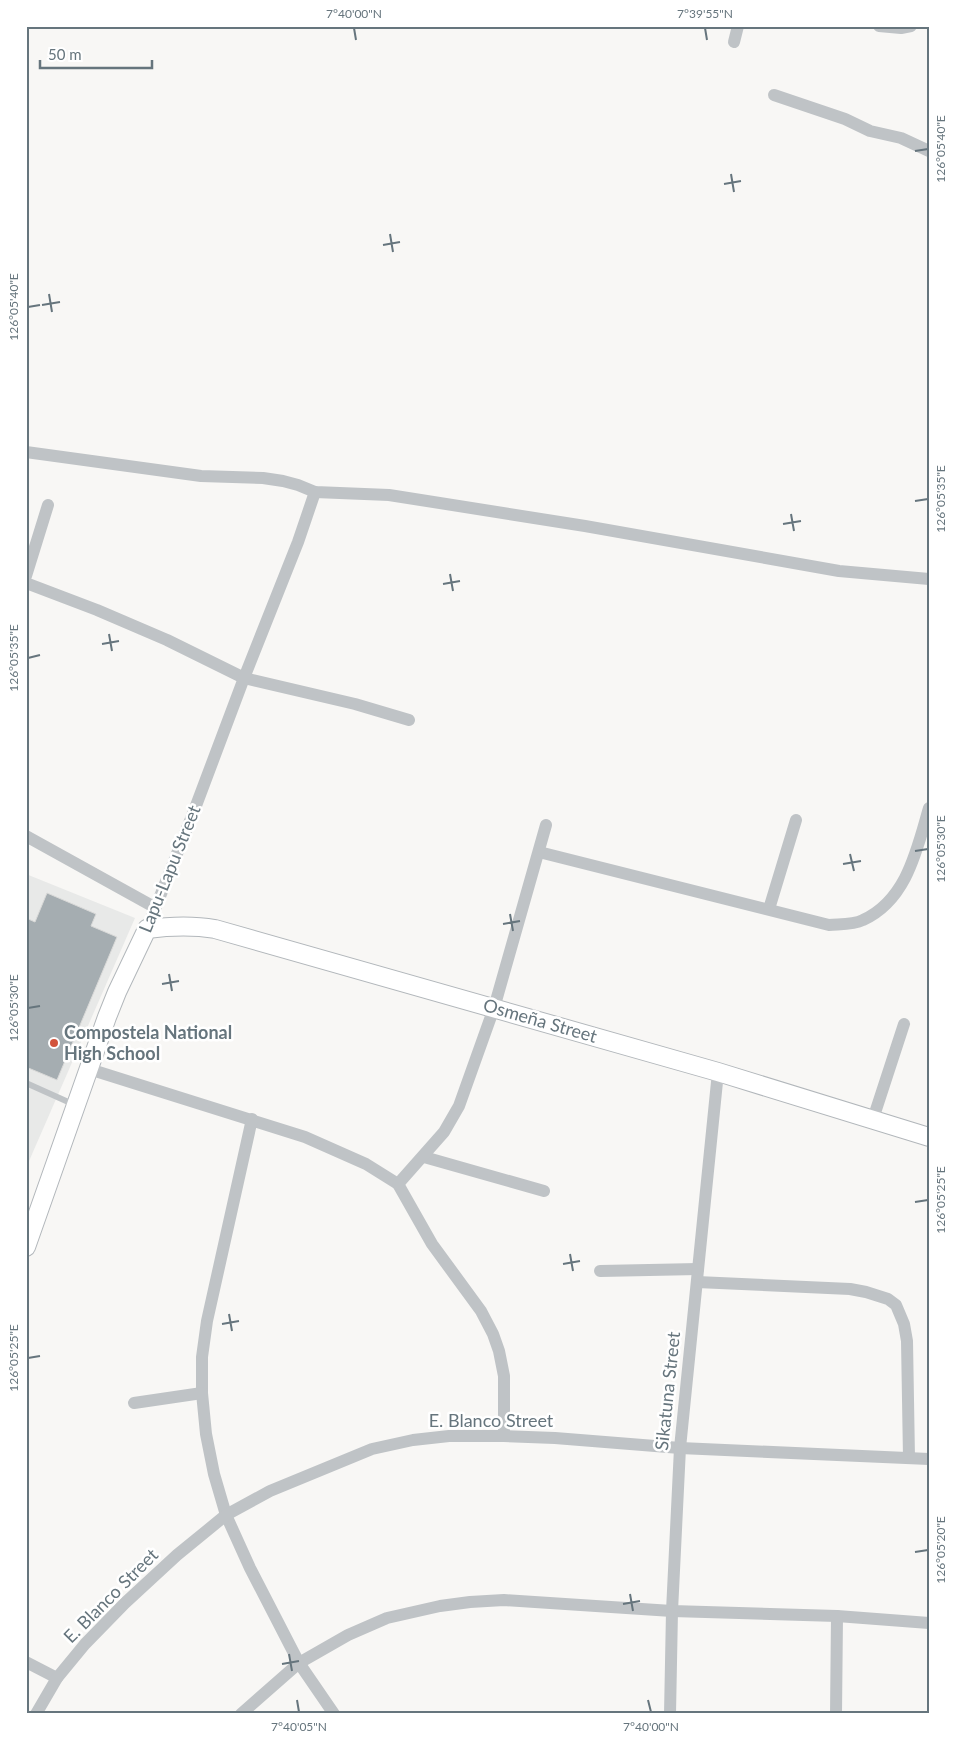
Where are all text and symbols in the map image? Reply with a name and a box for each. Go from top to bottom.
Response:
text: 7°40'00"N [326,6,382,21]
text: 7°39'55"N [677,6,733,21]
scale bar [40,38,152,70]
text: 50 m [48,45,82,63]
text: 126°05'40"E [933,115,948,183]
text: 126°05'40"E [6,273,21,341]
text: 126°05'35"E [933,465,948,533]
text: 126°05'35"E [6,624,21,692]
street label: Lapu-Lapu Street [134,801,205,935]
text: 126°05'30"E [933,815,948,883]
text: 126°05'30"E [6,974,21,1042]
street label: Osmeña Street [481,993,600,1047]
place label: Compostela National High School [64,1021,232,1064]
marker: Compostela National High School [48,1037,60,1049]
text: 126°05'25"E [933,1166,948,1234]
text: 126°05'25"E [6,1324,21,1392]
street label: Sikatuna Street [650,1330,684,1451]
street label: E. Blanco Street [429,1409,554,1431]
text: 126°05'20"E [933,1516,948,1584]
street label: E. Blanco Street [58,1543,163,1647]
text: 7°40'05"N [271,1719,327,1734]
text: 7°40'00"N [623,1719,679,1734]

